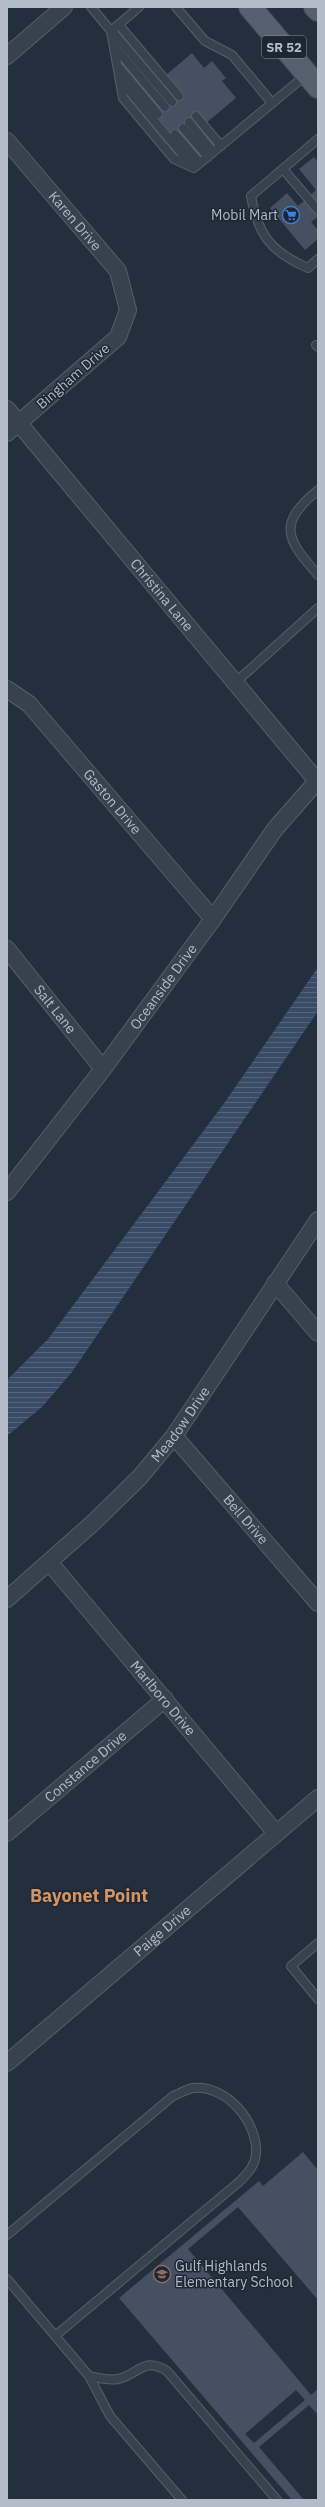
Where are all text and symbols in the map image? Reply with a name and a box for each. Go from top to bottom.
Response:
road number: SR 52 [262,36,306,58]
street label: Karen Drive [45,187,106,255]
supermarket icon: Mobil Mart [281,205,301,225]
place label: Mobil Mart [211,206,278,224]
street label: Bingham Drive [33,339,114,413]
street label: Christina Lane [126,555,198,635]
street label: Gaston Drive [79,765,146,838]
street label: Oceanside Drive [126,940,201,1033]
street label: Salt Lane [30,981,80,1038]
street label: Meadow Drive [147,1383,214,1466]
street label: Bell Drive [219,1491,273,1548]
street label: Marlboro Drive [126,1657,200,1739]
street label: Constance Drive [41,1726,131,1806]
district label: Bayonet Point [30,1884,148,1907]
street label: Paige Drive [130,1901,195,1960]
place label: Gulf Highlands Elementary School [175,2257,293,2291]
school or university icon: Gulf Highlands Elementary School [152,2264,172,2284]

